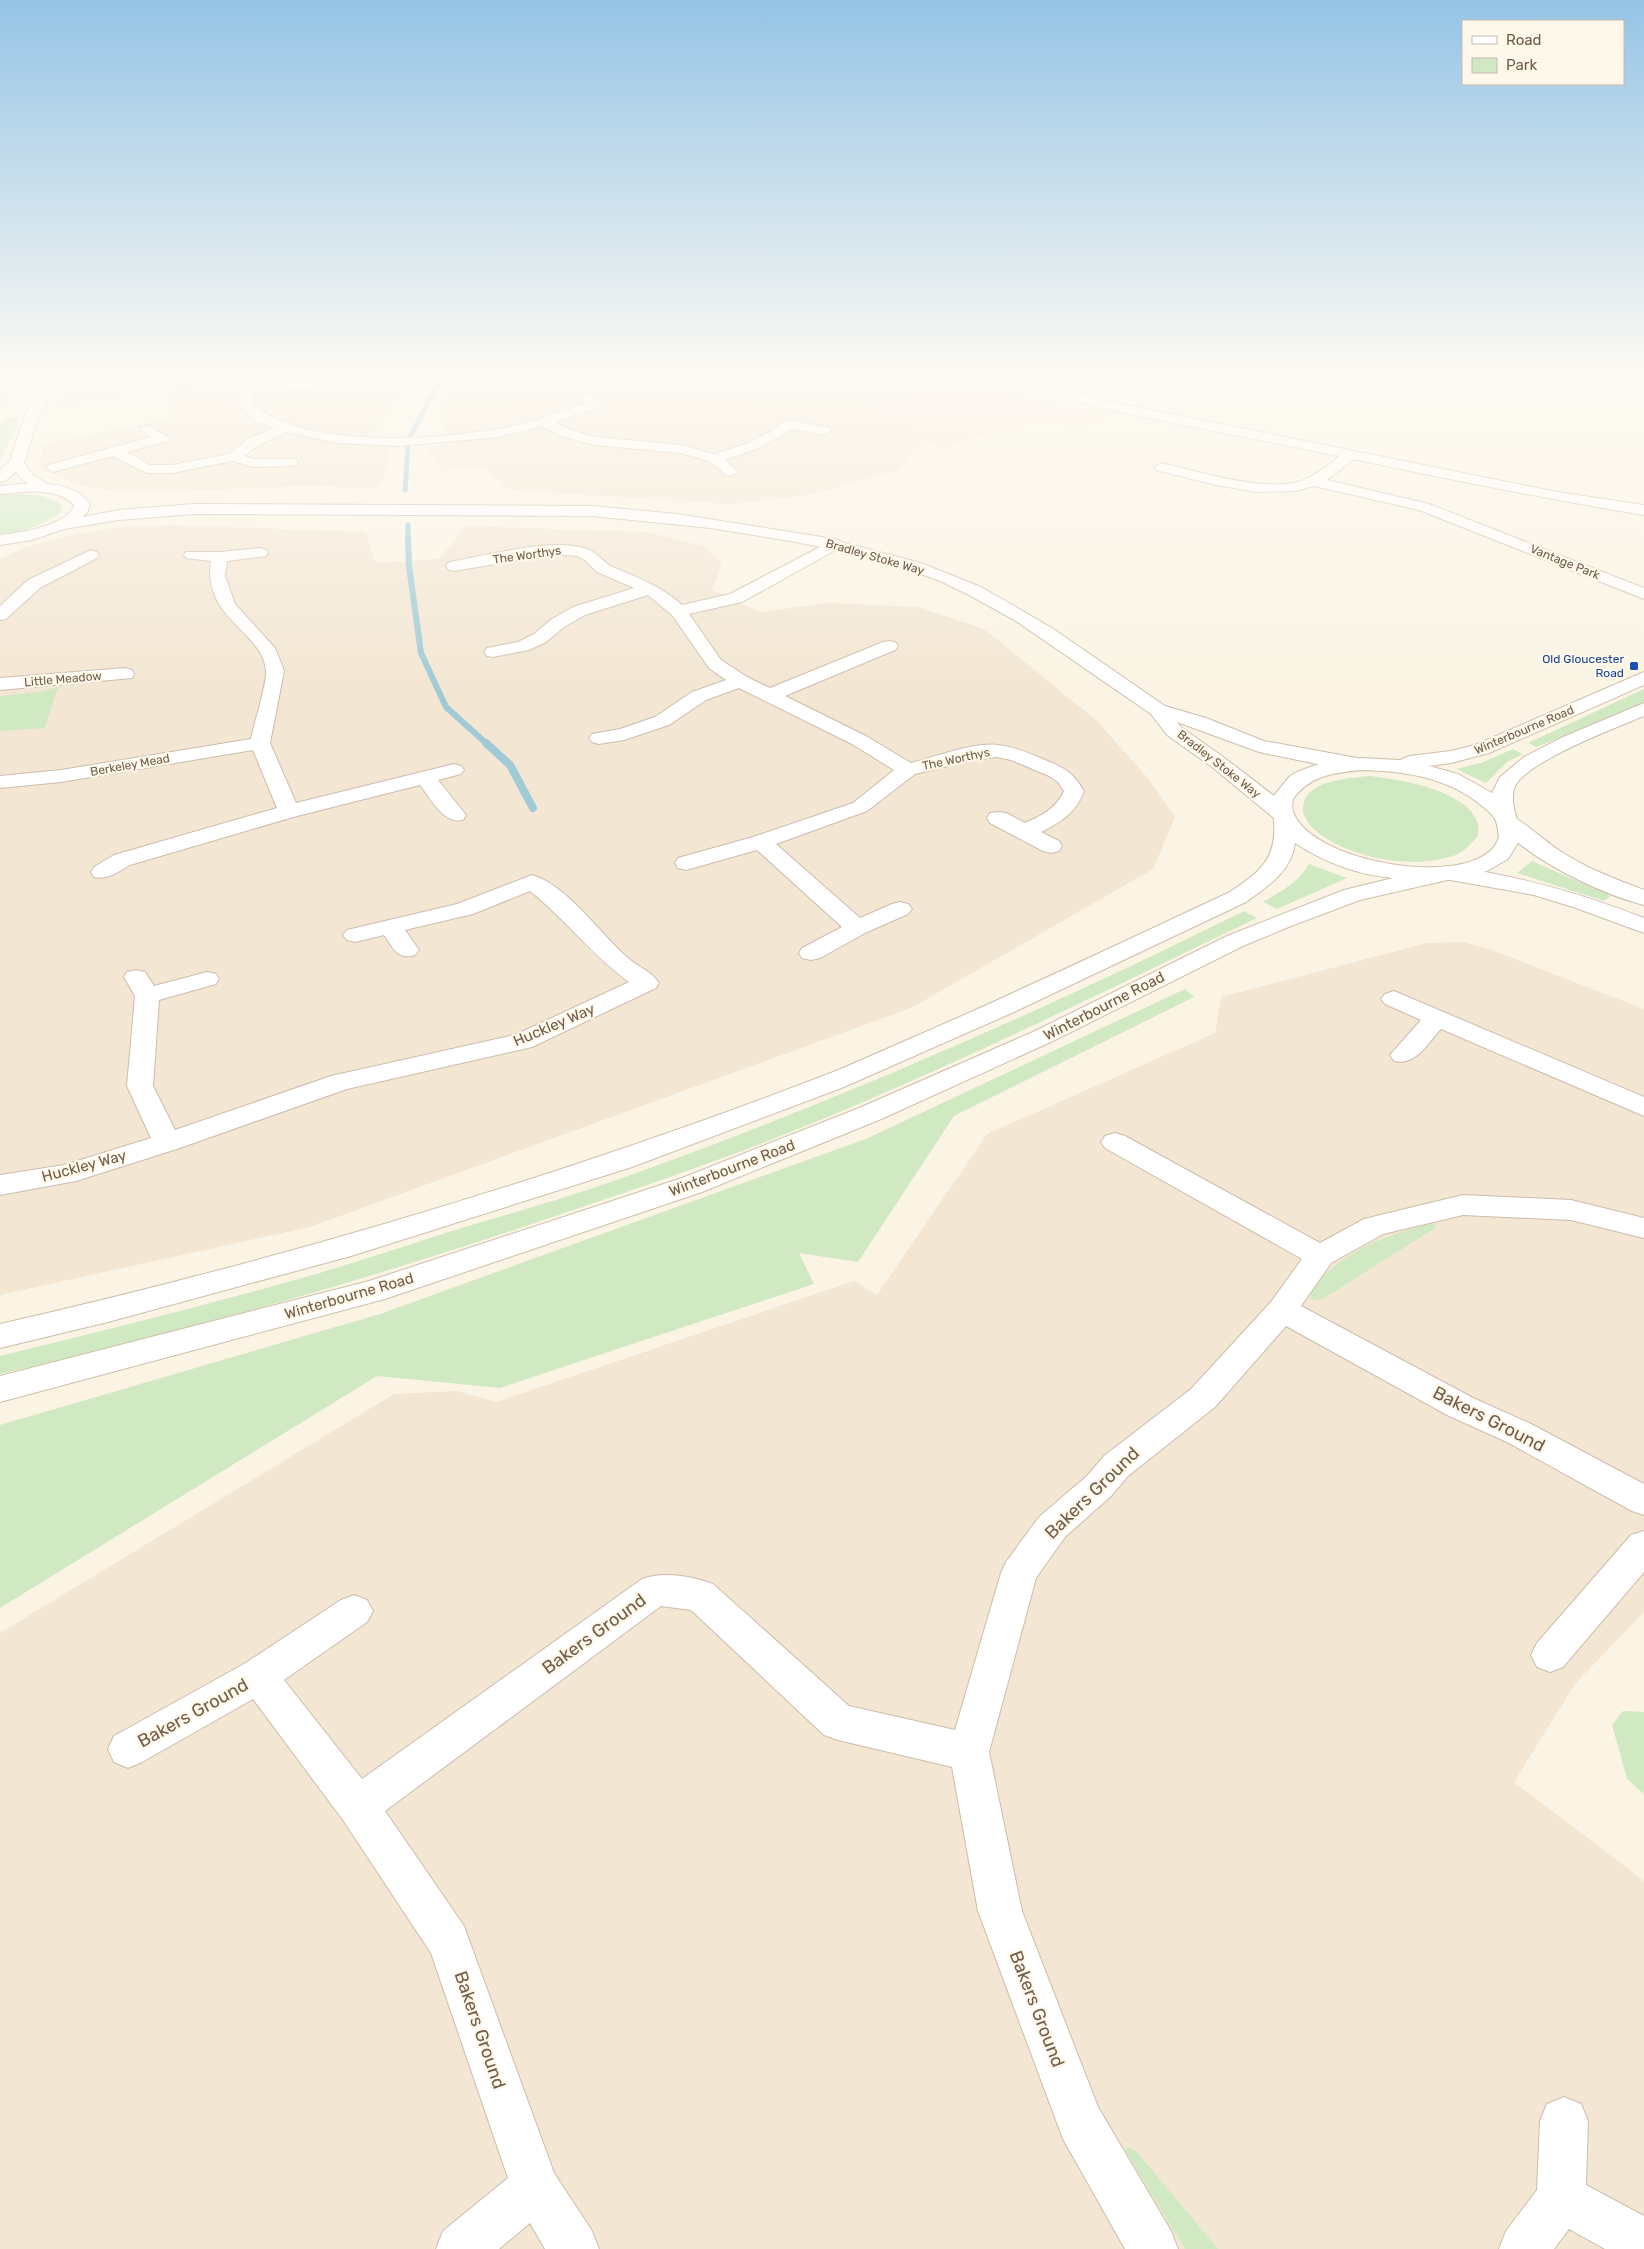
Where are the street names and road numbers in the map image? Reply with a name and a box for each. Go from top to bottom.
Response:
street label: Bradley Stoke Way [824,536,926,578]
street label: Vantage Park [1528,542,1603,583]
street label: The Worthys [492,543,562,567]
street label: Little Meadow [24,669,103,689]
street label: Winterbourne Road [1472,703,1576,757]
street label: Bradley Stoke Way [1175,727,1264,801]
street label: The Worthys [921,745,991,773]
street label: Berkeley Mead [89,751,171,779]
street label: Winterbourne Road [1040,968,1168,1044]
street label: Huckley Way [510,1000,598,1050]
street label: Winterbourne Road [666,1136,798,1200]
street label: Huckley Way [40,1146,128,1186]
street label: Winterbourne Road [282,1269,416,1323]
street label: Bakers Ground [1429,1381,1549,1457]
street label: Bakers Ground [1040,1442,1144,1544]
street label: Bakers Ground [538,1589,650,1679]
street label: Bakers Ground [134,1674,252,1752]
street label: Bakers Ground [1005,1948,1069,2070]
street label: Bakers Ground [450,1968,510,2092]

